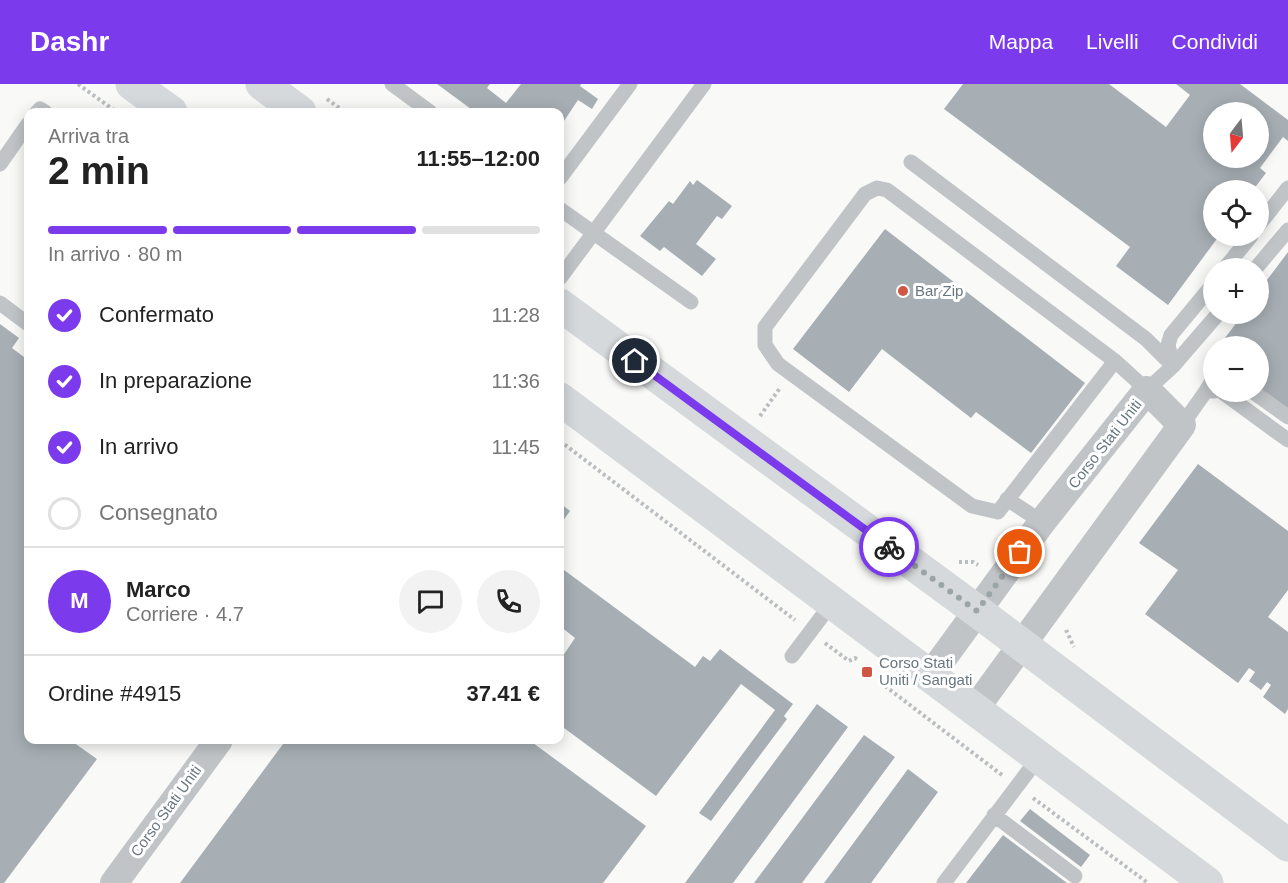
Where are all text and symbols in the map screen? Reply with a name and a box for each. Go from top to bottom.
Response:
text: Dashr [30,26,109,57]
text: Mappa [989,30,1053,53]
text: Livelli [1086,30,1139,53]
text: Condividi [1172,30,1258,53]
north arrow [1203,102,1269,168]
map controls [1203,102,1269,402]
text: Arriva tra [48,125,129,147]
text: 11:55–12:00 [416,146,540,171]
text: 2 min [48,149,150,192]
button: locate [1203,180,1269,246]
text: In arrivo · 80 m [48,243,182,265]
button: + [1203,258,1269,324]
place label: Bar Zip [915,282,963,299]
marker: Bar Zip [896,284,910,298]
icon: check [48,299,81,332]
text: Confermato [99,302,214,327]
text: 11:28 [491,304,540,326]
pin [609,335,660,386]
button: − [1203,336,1269,402]
icon: home [618,344,651,377]
icon: check [48,365,81,398]
text: In preparazione [99,368,252,393]
text: 11:36 [491,370,540,392]
street label: Corso Stati Uniti [1065,396,1145,492]
icon: check [48,431,81,464]
text: In arrivo [99,434,178,459]
text: 11:45 [491,436,540,458]
text: Consegnato [99,500,218,525]
courier [859,517,919,577]
pin [994,526,1045,577]
icon: bike [873,531,906,564]
icon: bag [1003,535,1036,568]
button: chat [399,570,462,633]
button: phone [477,570,540,633]
text: Marco [126,577,191,602]
text: M [70,588,89,613]
text: Corriere · 4.7 [126,603,244,625]
place label: Corso Stati Uniti / Sangati [879,654,972,688]
marker: Corso Stati Uniti / Sangati [860,665,874,679]
text: Ordine #4915 [48,681,181,706]
text: 37.41 € [467,681,540,706]
street label: Corso Stati Uniti [127,762,204,860]

